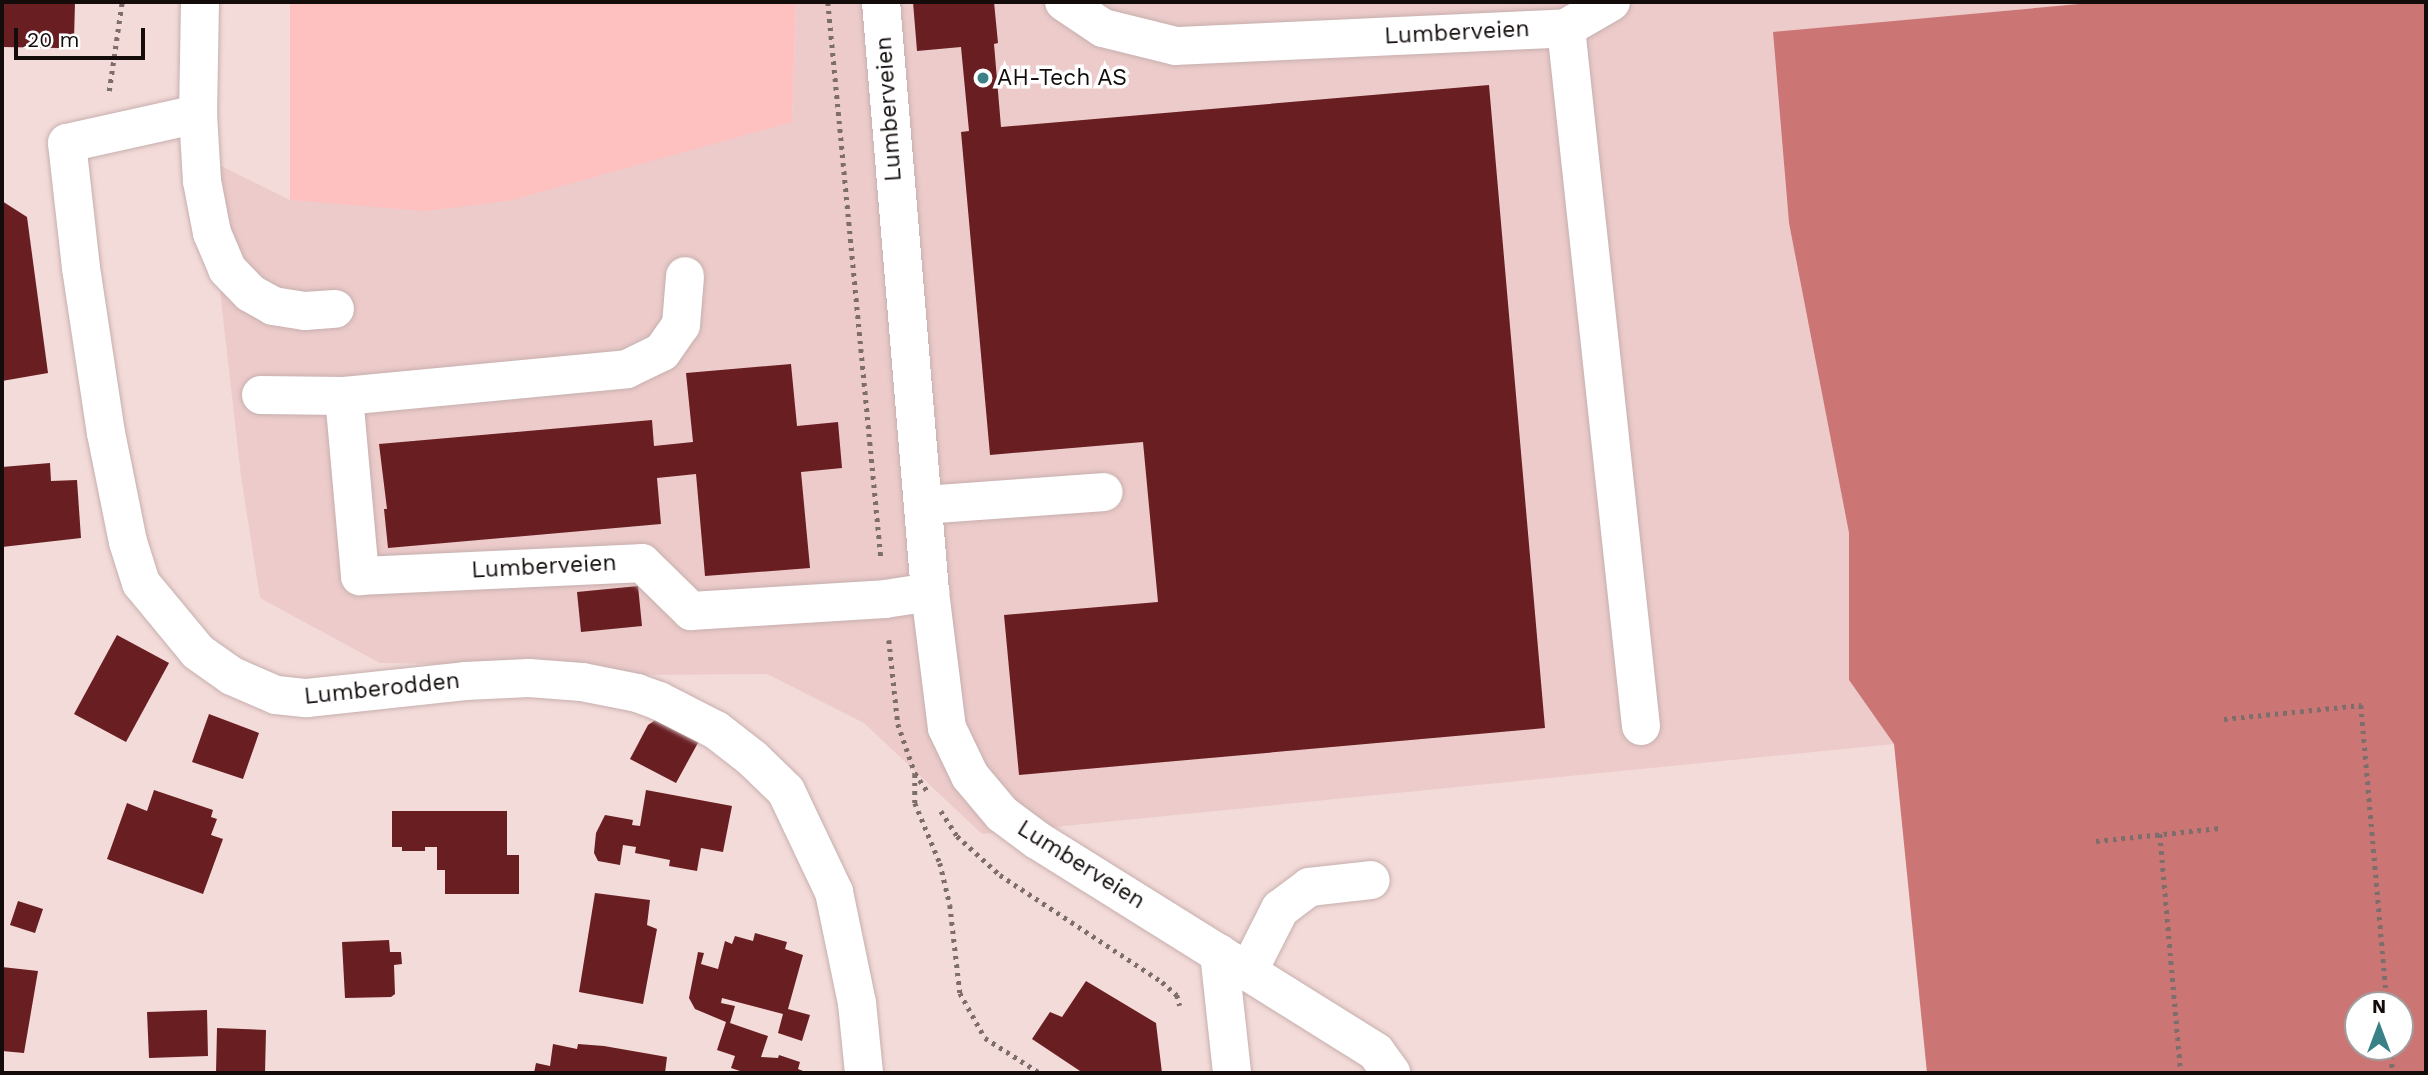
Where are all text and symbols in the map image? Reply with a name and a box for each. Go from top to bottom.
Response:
scale bar [18,14,149,58]
street label: Lumberveien [1384,15,1530,51]
text: 20 m [27,27,79,52]
street label: Lumberveien [870,35,908,183]
place label: AH-Tech AS [997,64,1128,92]
marker: AH-Tech AS [975,70,991,86]
street label: Lumberveien [471,549,617,585]
street label: Lumberodden [303,667,461,711]
street label: Lumberveien [1012,815,1150,915]
north arrow [2344,991,2414,1061]
text: N [2372,995,2386,1018]

